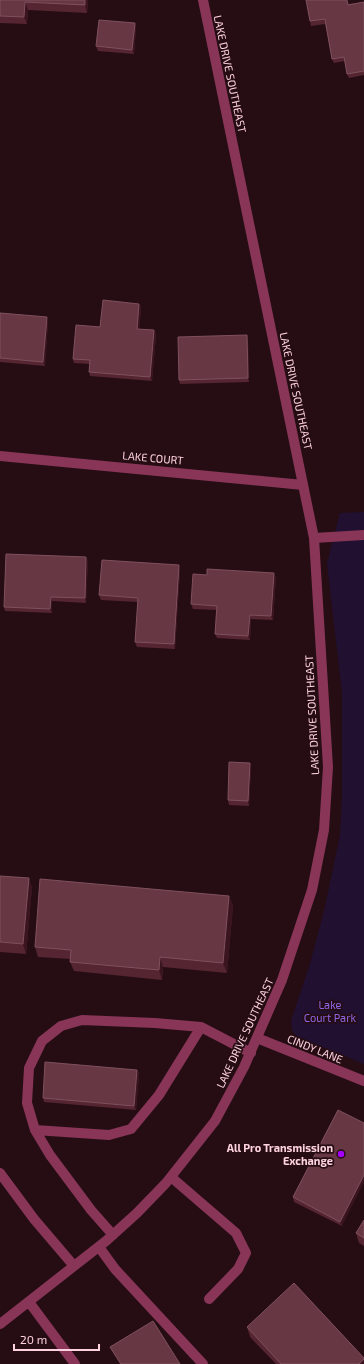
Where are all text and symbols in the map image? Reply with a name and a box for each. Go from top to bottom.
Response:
street label: LAKE DRIVE SOUTHEAST [212,14,249,135]
street label: LAKE DRIVE SOUTHEAST [278,331,315,452]
street label: LAKE COURT [122,448,185,467]
street label: LAKE DRIVE SOUTHEAST [302,654,321,775]
street label: LAKE DRIVE SOUTHEAST [213,975,276,1090]
park label: Lake Court Park [304,998,357,1024]
street label: CINDY LANE [285,1031,345,1066]
place label: All Pro Transmission Exchange [227,1141,333,1167]
marker: All Pro Transmission Exchange [336,1149,346,1159]
scale bar [14,1326,99,1352]
text: 20 m [20,1332,47,1346]

